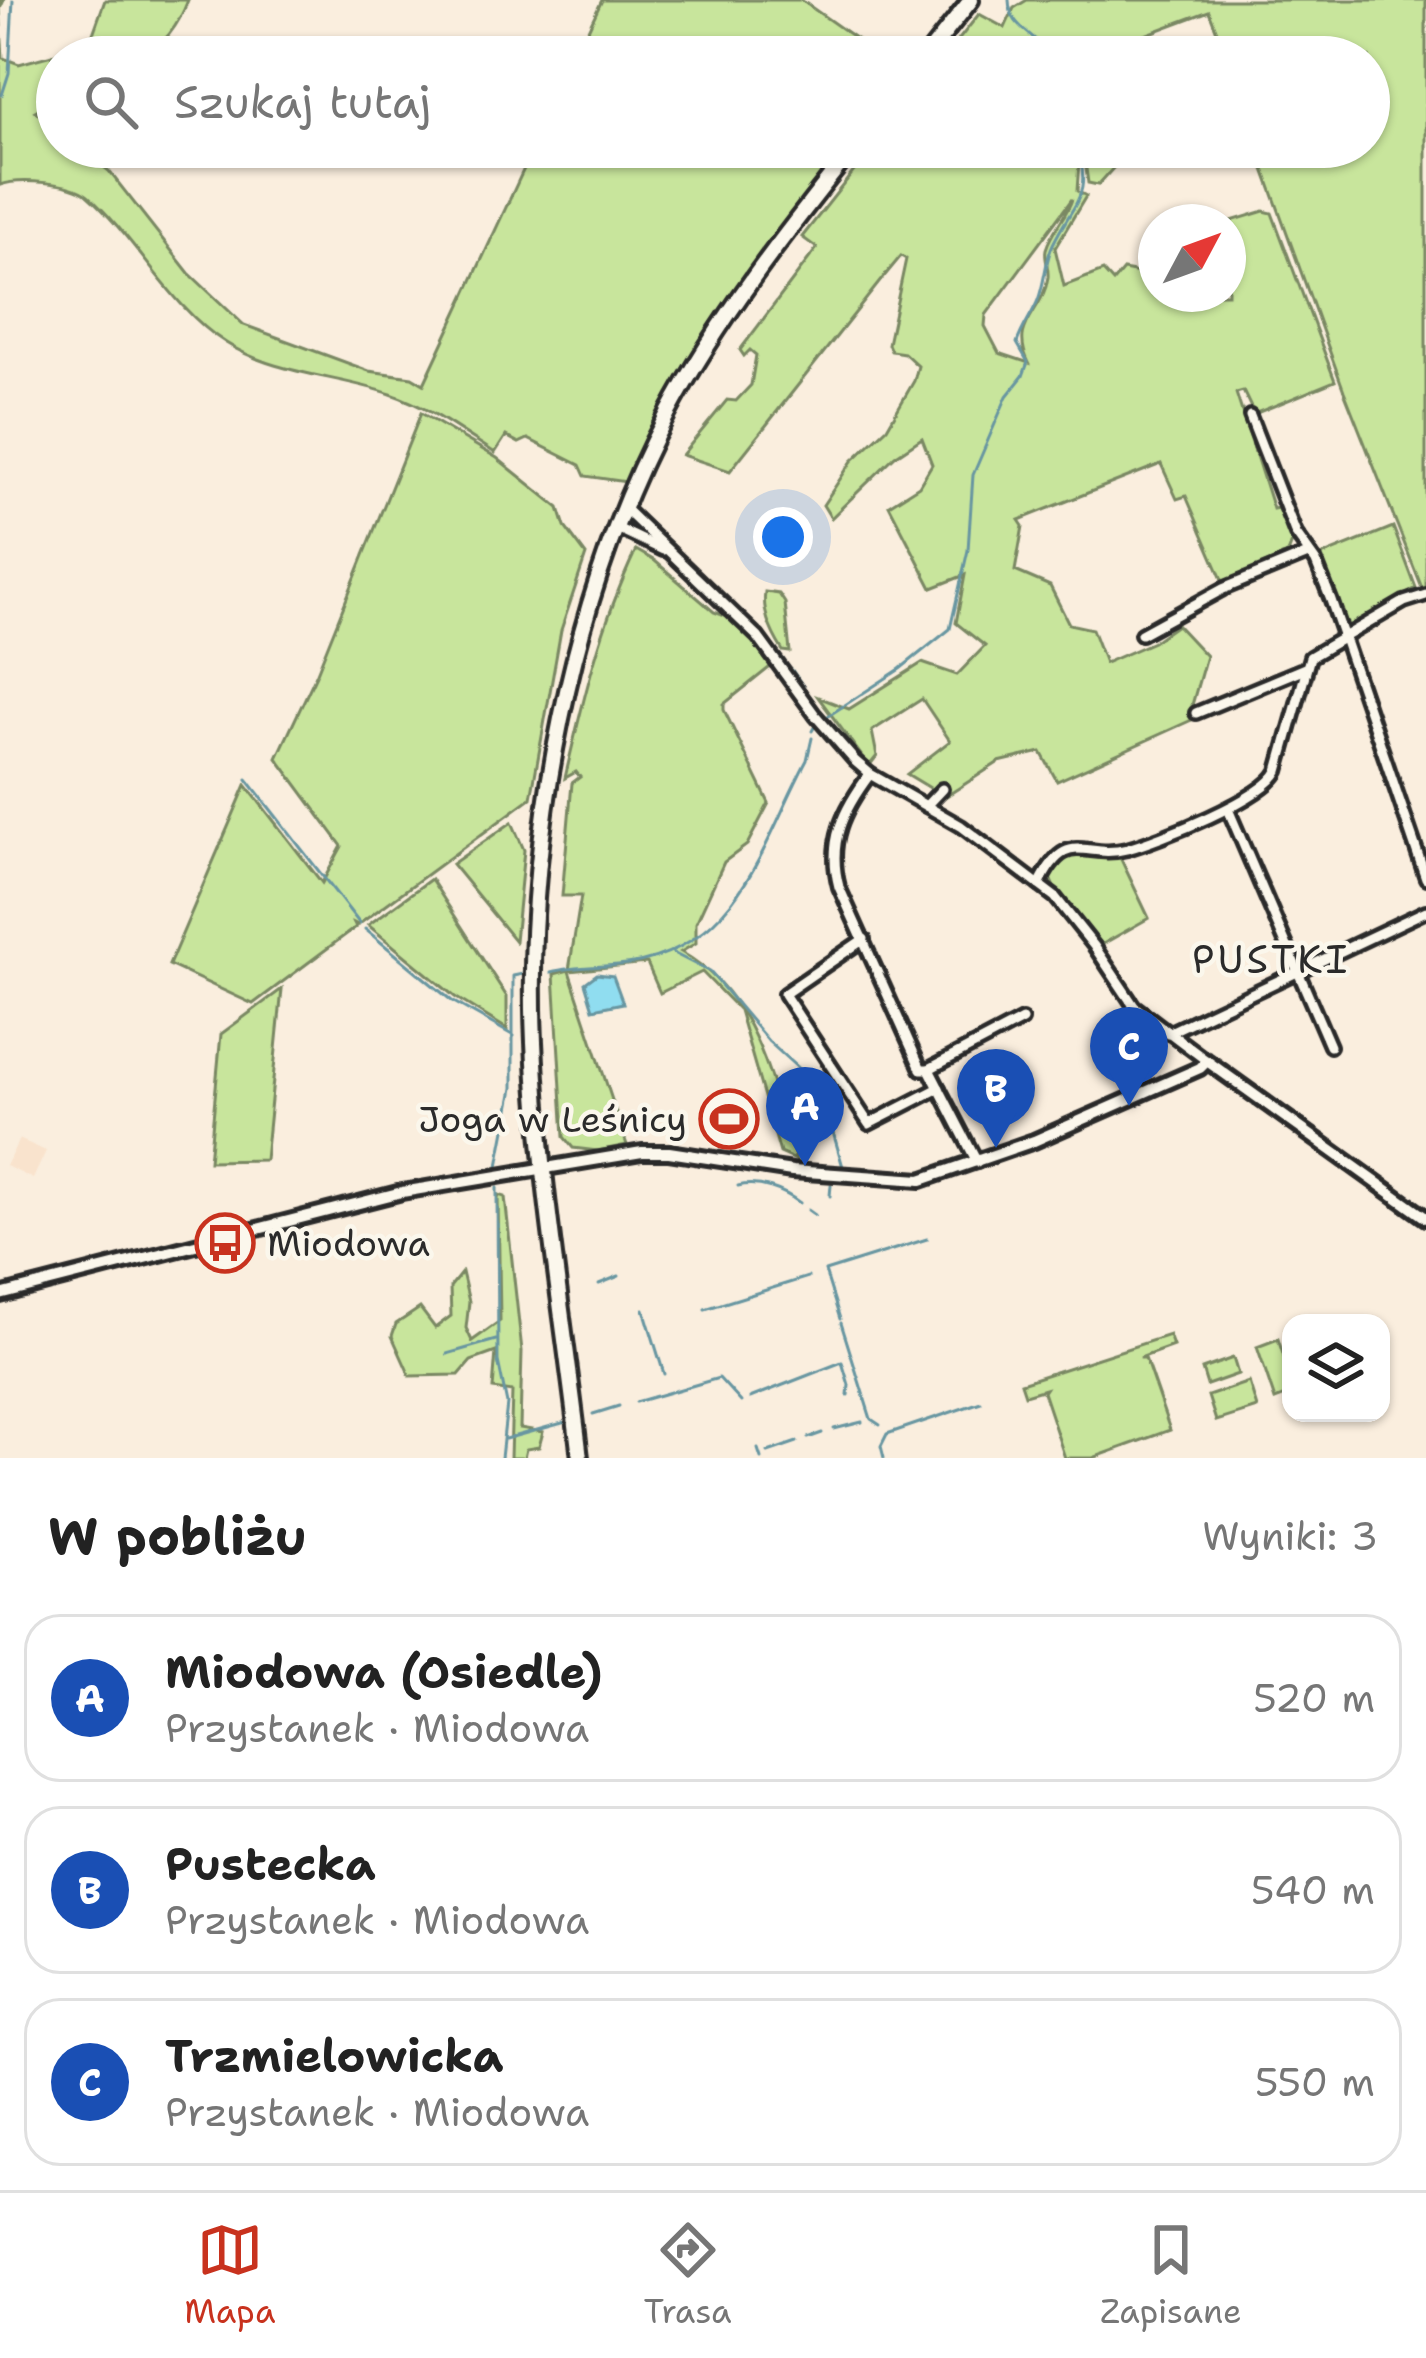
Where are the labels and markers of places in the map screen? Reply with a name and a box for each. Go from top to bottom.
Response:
pin: C [1090,1007,1168,1106]
pin: B [957,1049,1035,1148]
pin: A [766,1067,844,1166]
sports icon: Joga w Leśnicy [698,1088,760,1150]
place label: Joga w Leśnicy [418,1095,687,1144]
bus stop icon: Miodowa [194,1212,256,1274]
place label: Miodowa [267,1219,430,1268]

